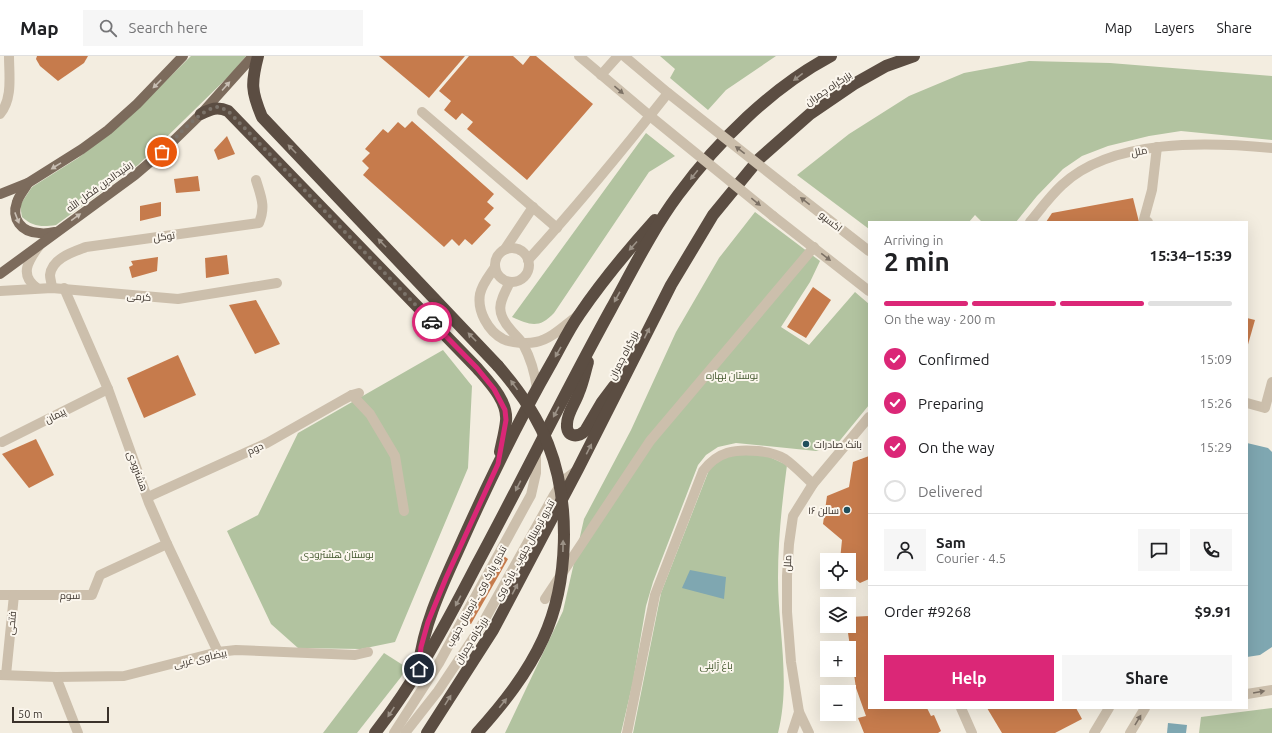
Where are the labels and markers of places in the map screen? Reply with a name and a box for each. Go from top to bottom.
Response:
pin [145,135,179,169]
marker: بانک صادرات [801,439,811,449]
place label: بانک صادرات [814,439,862,450]
place label: سالن ۱۶ [808,505,839,517]
marker: سالن ۱۶ [842,505,852,515]
pin [402,652,436,686]

